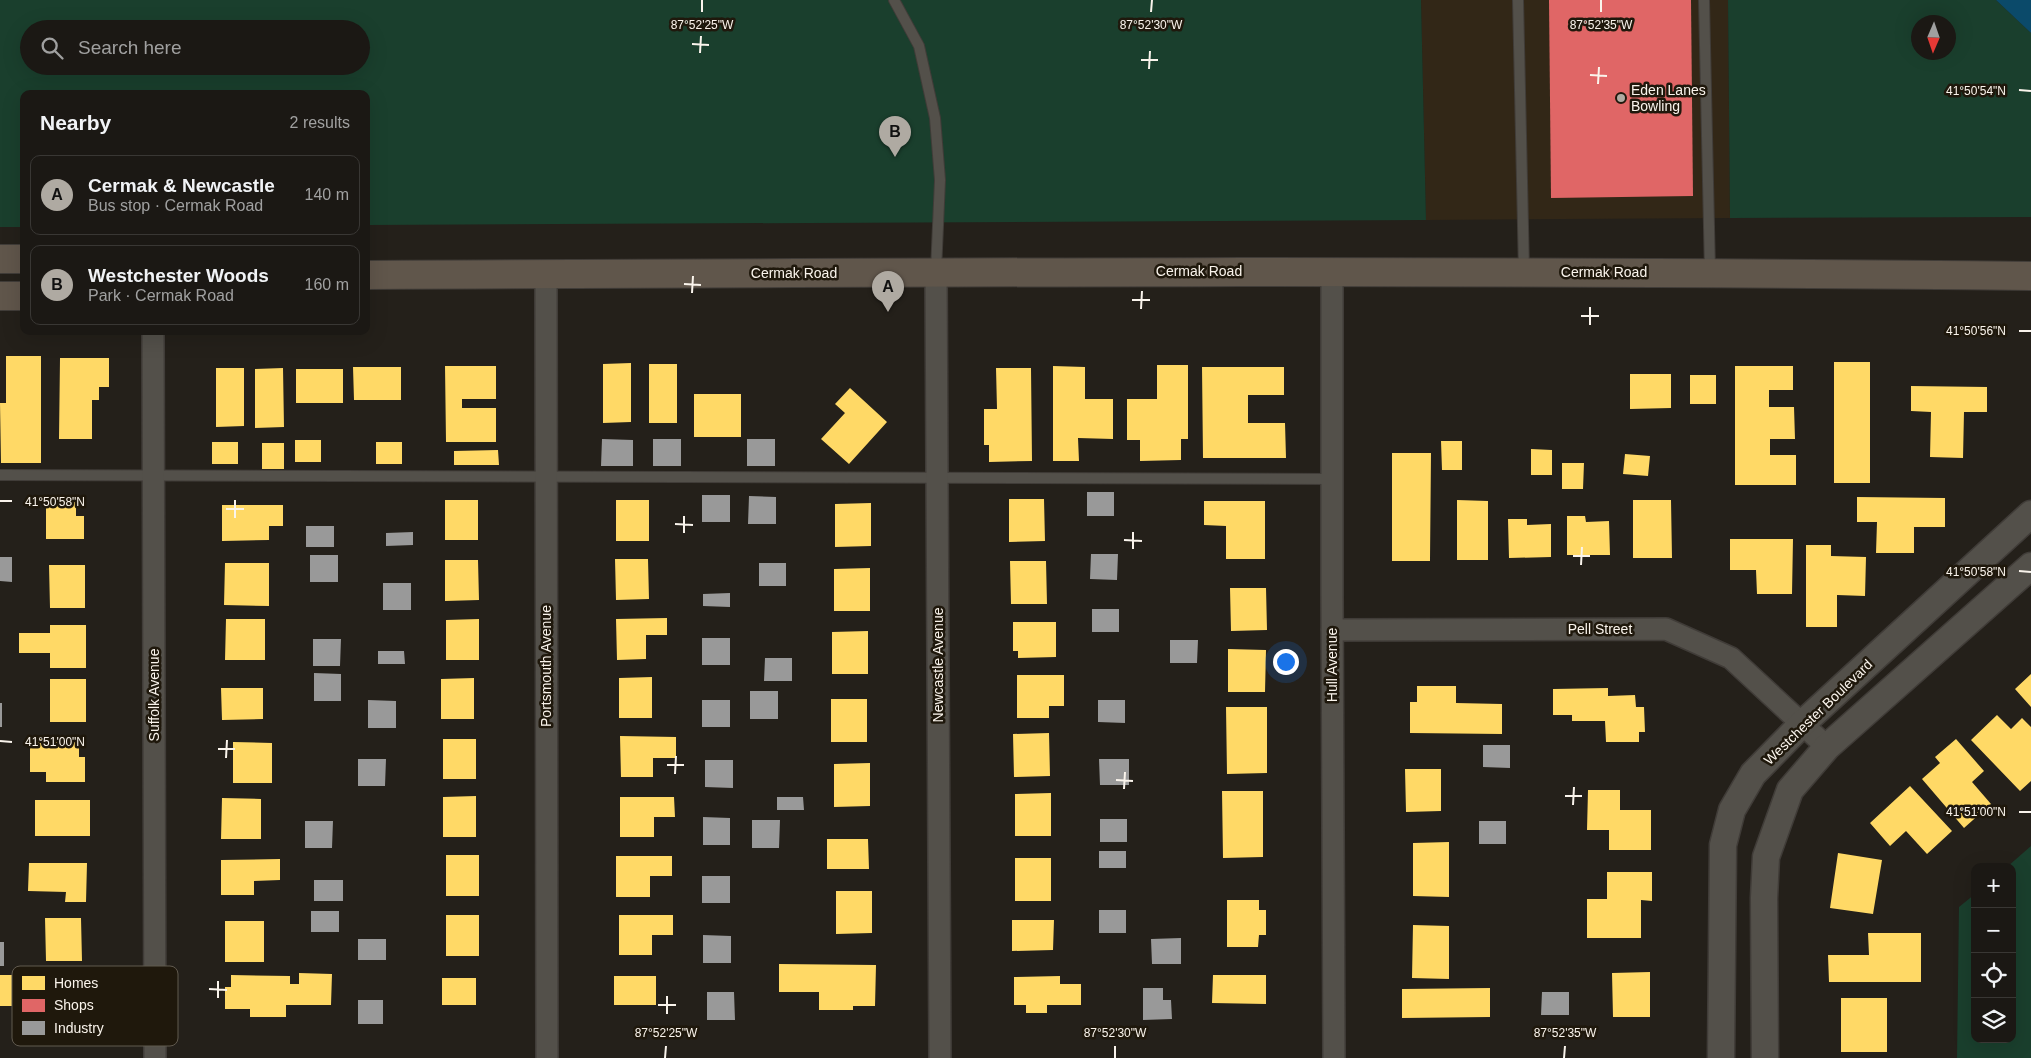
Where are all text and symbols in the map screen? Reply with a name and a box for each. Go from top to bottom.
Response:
north arrow [1911,15,1956,60]
text: 87°52'25"W [671,18,734,32]
text: 87°52'30"W [1120,18,1183,32]
text: 87°52'35"W [1570,18,1633,32]
search box [20,20,370,75]
icon: search [38,34,66,62]
text: Search here [78,37,182,58]
place label: Eden Lanes Bowling [1631,82,1706,114]
text: 41°50'54"N [1946,84,2006,98]
marker: Eden Lanes Bowling [1615,92,1627,104]
text: Nearby [40,111,111,134]
text: 2 results [290,114,350,131]
pin: B [879,116,911,157]
text: Cermak & Newcastle [88,175,275,196]
text: A [51,186,63,203]
text: 140 m [305,186,349,203]
text: Bus stop · Cermak Road [88,197,263,214]
street label: Cermak Road [1156,263,1242,279]
street label: Cermak Road [1561,264,1647,280]
text: Westchester Woods [88,265,269,286]
street label: Cermak Road [751,265,837,281]
pin: A [872,271,904,312]
text: B [51,276,63,293]
text: 160 m [305,276,349,293]
text: Park · Cermak Road [88,287,234,304]
text: 41°50'56"N [1946,324,2006,338]
text: 41°50'58"N [25,495,85,509]
text: 41°50'58"N [1946,565,2006,579]
street label: Portsmouth Avenue [538,605,554,727]
street label: Newcastle Avenue [930,607,946,722]
street label: Pell Street [1568,621,1632,637]
street label: Hull Avenue [1324,628,1340,702]
street label: Suffolk Avenue [146,648,162,741]
your location [1273,649,1299,675]
street label: Westchester Boulevard [1760,656,1876,768]
text: 41°51'00"N [25,735,85,749]
text: 41°51'00"N [1946,805,2006,819]
map controls [1971,863,2016,1043]
button: + [1971,863,2016,908]
button: − [1971,908,2016,953]
button: locate [1971,953,2016,998]
legend [12,966,178,1046]
text: Homes [54,975,98,991]
text: Shops [54,997,94,1013]
button: layers [1971,998,2016,1043]
text: Industry [54,1020,104,1036]
text: 87°52'25"W [635,1026,698,1040]
text: 87°52'30"W [1084,1026,1147,1040]
text: 87°52'35"W [1534,1026,1597,1040]

